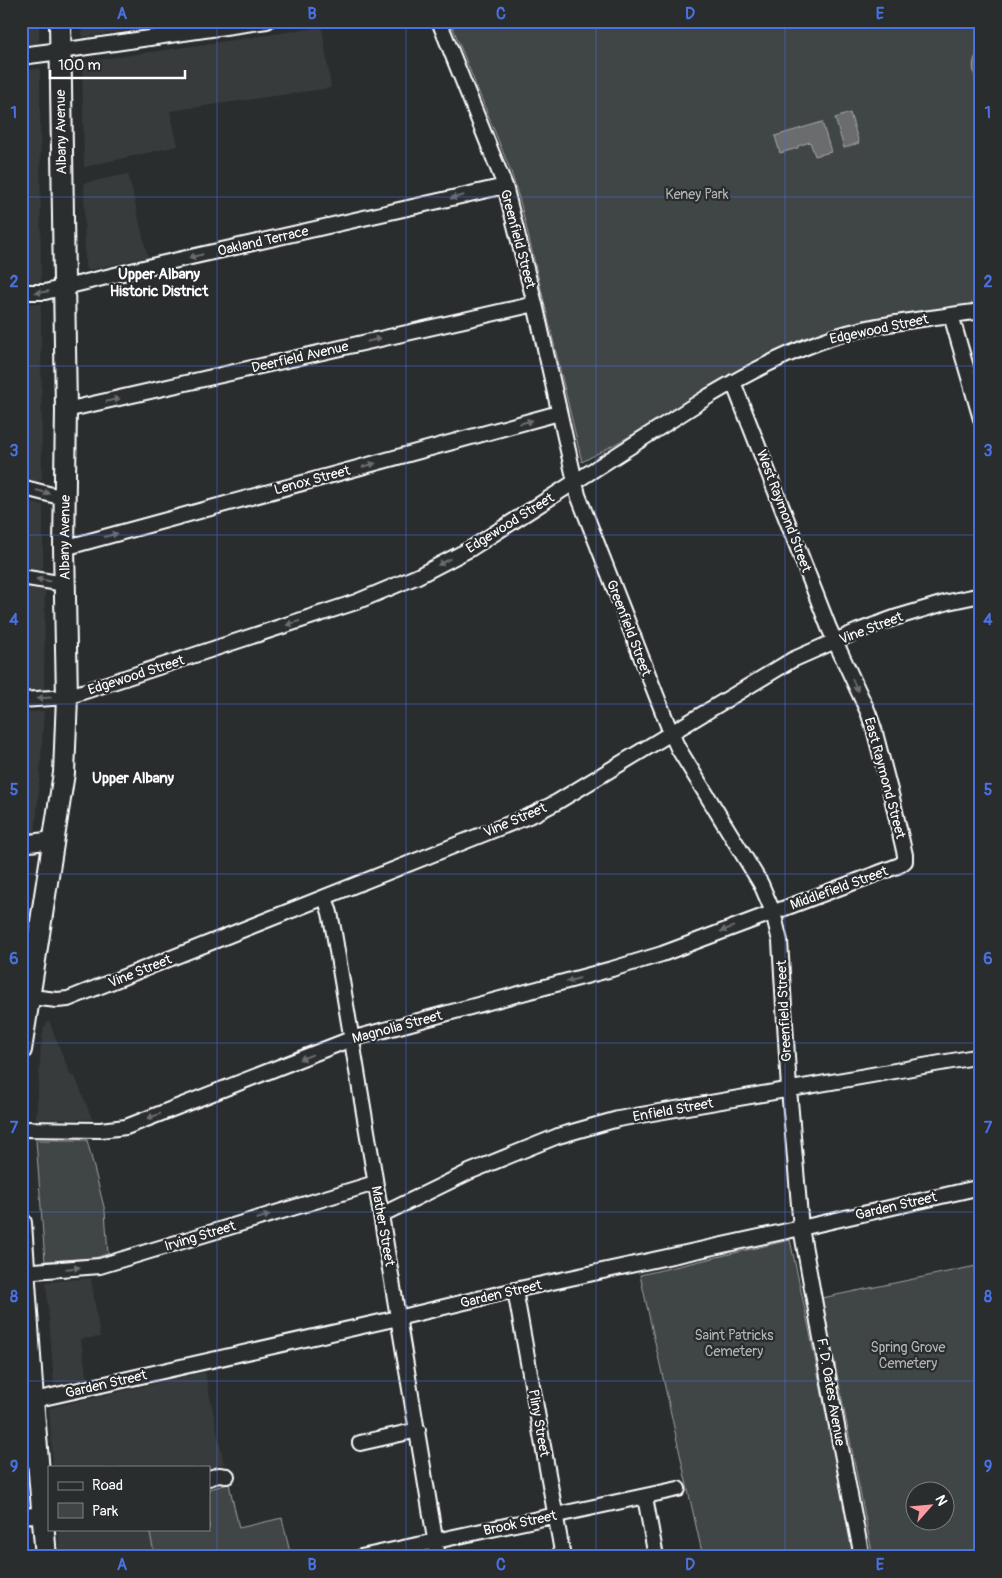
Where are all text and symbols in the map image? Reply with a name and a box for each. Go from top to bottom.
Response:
text: A [117,4,128,24]
text: B [307,4,317,24]
text: C [496,4,506,24]
text: D [685,4,695,24]
text: E [876,4,885,24]
scale bar [50,48,185,80]
text: 100 m [58,56,101,75]
street label: Albany Avenue [52,89,70,175]
text: 1 [11,103,17,123]
text: 1 [985,103,991,123]
park label: Keney Park [665,186,729,203]
street label: Greenfield Street [497,188,539,291]
one-way arrow [450,193,465,201]
street label: Oakland Terrace [216,222,310,260]
one-way arrow [189,252,204,260]
district label: Upper Albany Historic District [110,265,209,301]
text: 2 [10,272,19,292]
text: 2 [984,272,993,292]
one-way arrow [34,288,50,296]
street label: Edgewood Street [828,310,930,348]
one-way arrow [366,336,382,344]
street label: Deerfield Avenue [250,338,350,376]
one-way arrow [106,396,121,404]
one-way arrow [518,417,533,425]
text: 3 [10,441,19,461]
text: 3 [984,441,993,461]
street label: West Raymond Street [753,447,815,575]
one-way arrow [362,460,377,468]
street label: Lenox Street [272,462,352,498]
one-way arrow [35,489,50,497]
street label: Edgewood Street [463,489,557,557]
street label: Albany Avenue [55,495,73,580]
one-way arrow [104,531,119,539]
one-way arrow [437,558,451,567]
one-way arrow [35,576,51,584]
street label: Greenfield Street [603,577,655,679]
street label: Vine Street [837,608,905,648]
text: 4 [9,610,19,630]
text: 4 [983,610,993,630]
one-way arrow [286,619,301,627]
street label: Edgewood Street [86,651,187,699]
one-way arrow [852,678,860,692]
one-way arrow [36,695,52,703]
street label: East Raymond Street [861,715,909,841]
district label: Upper Albany [92,769,175,788]
text: 5 [10,780,19,800]
text: 5 [984,780,993,800]
street label: Vine Street [481,799,549,841]
street label: Middlefield Street [788,862,891,914]
one-way arrow [720,926,735,933]
text: 6 [9,949,19,969]
text: 6 [983,949,993,969]
street label: Vine Street [106,951,174,991]
street label: Greenfield Street [773,959,795,1062]
one-way arrow [565,976,580,984]
street label: Magnolia Street [350,1007,444,1047]
one-way arrow [298,1054,313,1061]
street label: Enfield Street [631,1094,715,1125]
one-way arrow [146,1112,161,1120]
text: 7 [10,1118,19,1138]
text: 7 [984,1118,993,1138]
street label: Mather Street [368,1184,398,1268]
street label: Garden Street [854,1188,939,1224]
one-way arrow [256,1212,271,1220]
street label: Irving Street [162,1217,238,1255]
one-way arrow [65,1264,81,1272]
street label: Garden Street [459,1276,544,1312]
text: 8 [10,1287,18,1307]
text: 8 [984,1287,992,1307]
park label: Saint Patricks Cemetery [694,1327,774,1360]
street label: F. D. Oates Avenue [813,1337,849,1447]
park label: Spring Grove Cemetery [871,1339,946,1372]
street label: Garden Street [64,1366,149,1402]
street label: Pliny Street [525,1388,553,1458]
text: 9 [10,1457,18,1477]
text: 9 [984,1457,992,1477]
legend [48,1466,210,1530]
text: Road [92,1476,123,1495]
north arrow [904,1480,954,1530]
text: N [931,1492,951,1508]
text: Park [92,1502,119,1521]
street label: Brook Street [482,1507,559,1539]
text: A [117,1555,128,1575]
text: B [307,1555,317,1575]
text: C [496,1555,506,1575]
text: D [685,1555,695,1575]
text: E [876,1555,885,1575]

